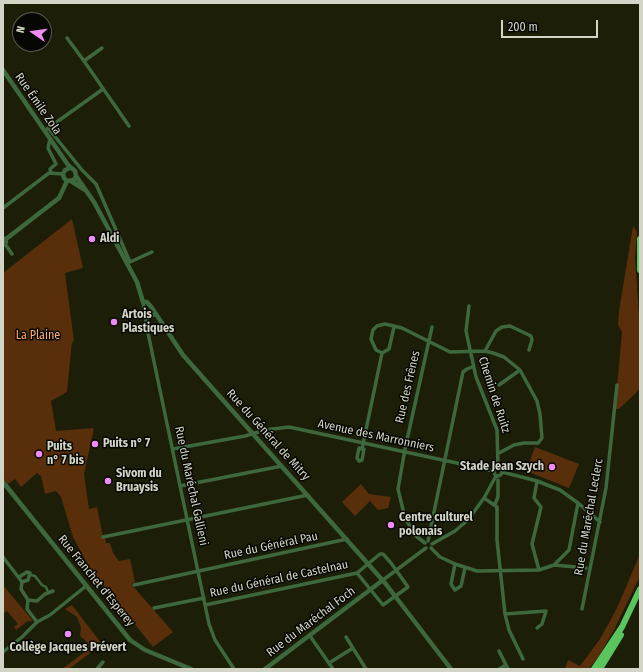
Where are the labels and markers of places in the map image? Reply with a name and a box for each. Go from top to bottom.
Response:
place label: Aldi [100,232,119,246]
marker: Aldi [87,234,97,244]
place label: Artois Plastiques [122,308,174,336]
marker: Artois Plastiques [109,317,119,327]
place label: Puits n° 7 [103,437,150,451]
marker: Puits n° 7 [90,439,100,449]
place label: Puits n° 7 bis [47,440,84,468]
marker: Puits n° 7 bis [34,449,44,459]
place label: Stade Jean Szych [460,460,544,474]
marker: Stade Jean Szych [547,462,557,472]
place label: Sivom du Bruaysis [116,467,162,495]
marker: Sivom du Bruaysis [103,476,113,486]
place label: Centre culturel polonais [399,511,473,539]
marker: Centre culturel polonais [386,520,396,530]
marker: Collège Jacques Prévert [63,629,73,639]
place label: Collège Jacques Prévert [10,641,126,655]

